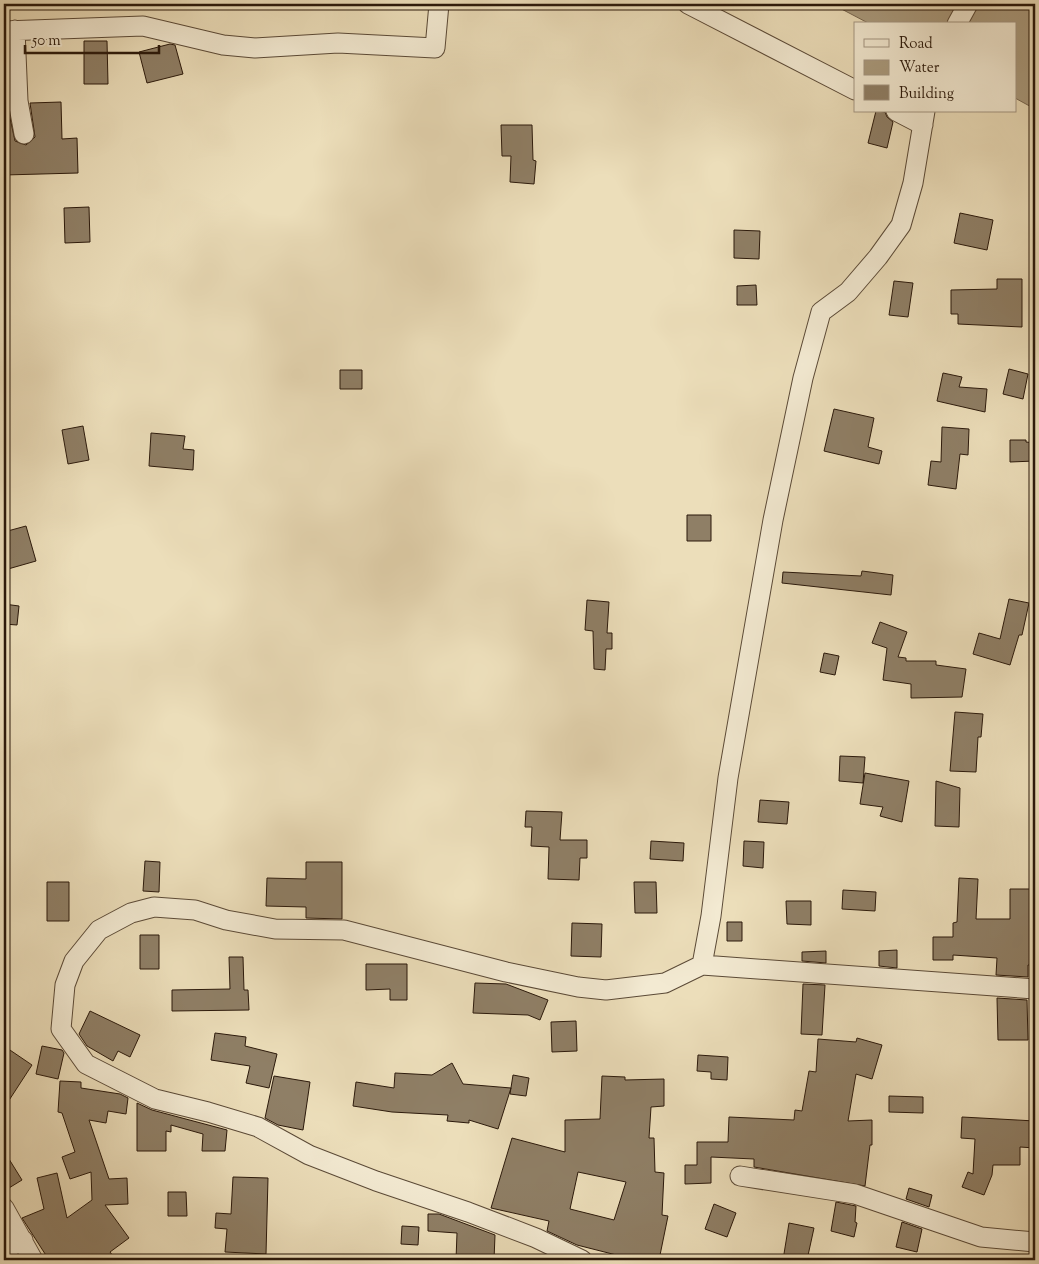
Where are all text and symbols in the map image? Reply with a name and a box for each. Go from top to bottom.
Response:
scale bar [25,22,159,54]
legend [854,22,1016,112]
text: 50 m [31,31,61,52]
text: Road [899,34,933,55]
text: Water [899,58,940,79]
text: Building [899,84,954,105]

